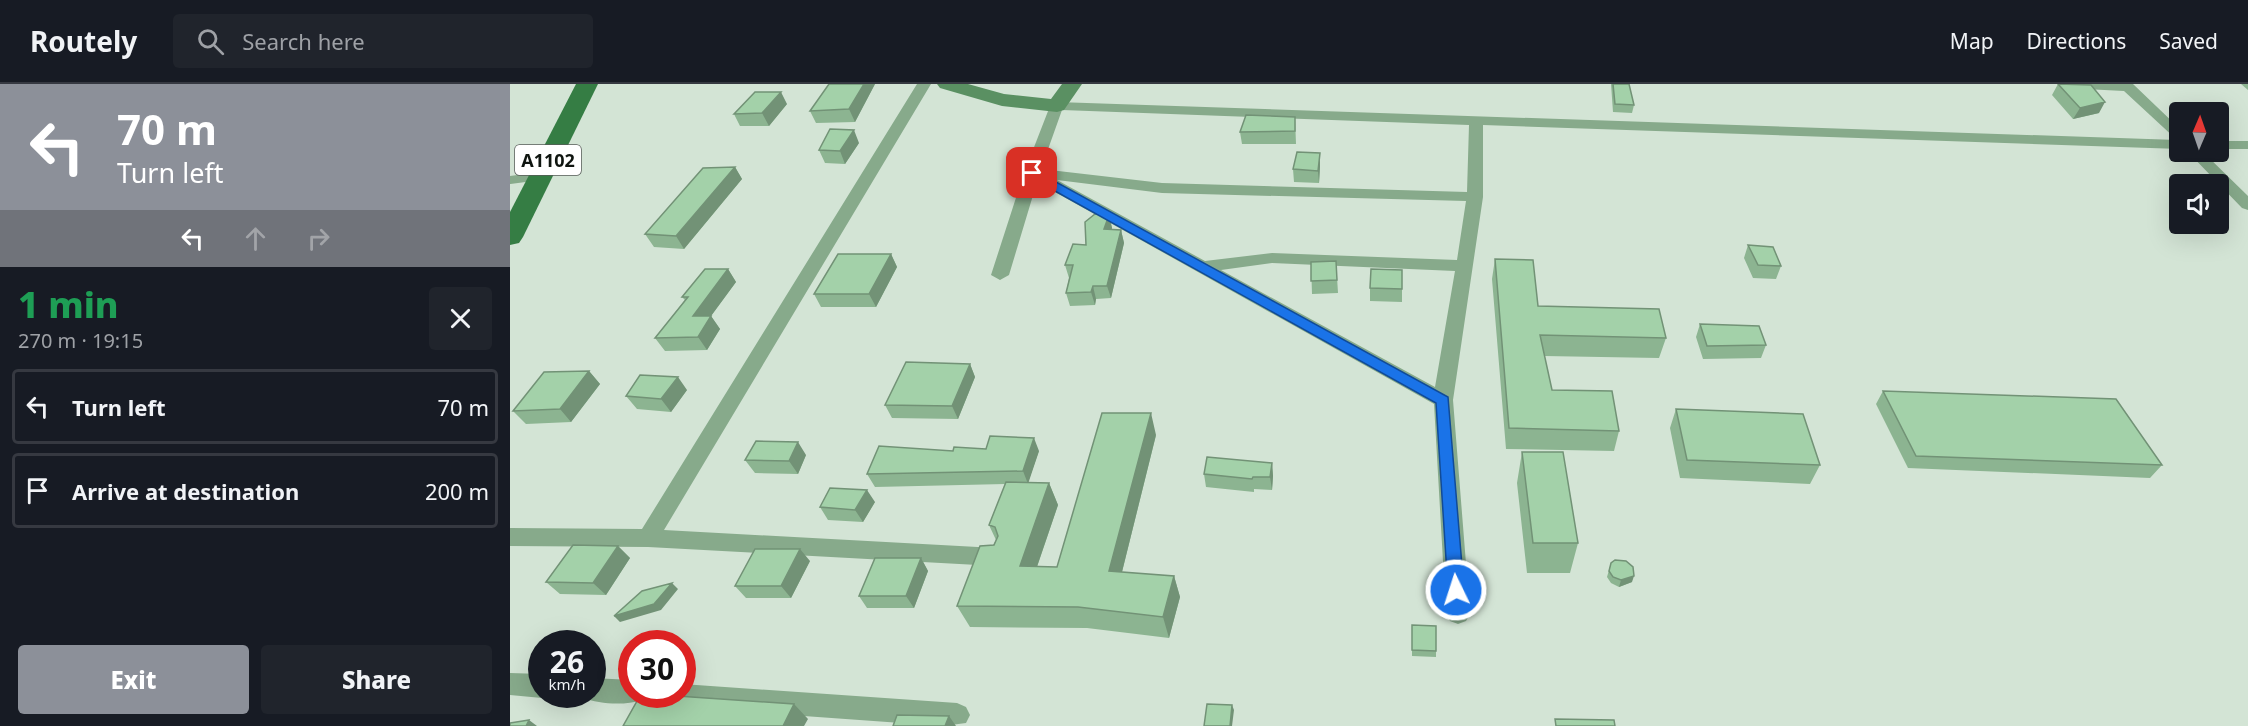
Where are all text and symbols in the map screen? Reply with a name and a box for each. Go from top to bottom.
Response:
search box [173,14,593,68]
text: Routely [30,22,137,60]
icon: search [194,25,227,58]
text: Search here [242,26,365,56]
text: Map [1950,27,1994,55]
text: Directions [2027,27,2126,55]
text: Saved [2159,27,2218,55]
text: 70 m [117,100,217,157]
north arrow [2169,102,2229,162]
map controls [2169,102,2229,234]
icon: left [18,108,96,186]
road number: A1102 [515,145,581,175]
pin [1006,147,1057,198]
text: Turn left [117,154,223,191]
icon: arrive [1015,156,1048,189]
button: sound [2169,174,2229,234]
icon: left [176,222,209,255]
icon: ahead [239,222,272,255]
icon: right [302,222,335,255]
text: 1 min [18,280,119,329]
button: close [429,287,492,350]
text: 270 m · 19:15 [18,327,143,354]
icon: left [21,390,54,423]
text: Turn left [72,392,166,422]
text: 70 m [438,392,489,422]
icon: arrive [21,474,54,507]
text: Arrive at destination [72,476,299,506]
text: 200 m [425,476,489,506]
position arrow [1424,558,1488,622]
speed limit sign: 30 [618,630,696,708]
text: 26 [550,641,584,682]
button: Exit [18,645,249,714]
button: Share [261,645,492,714]
text: km/h [549,674,585,694]

